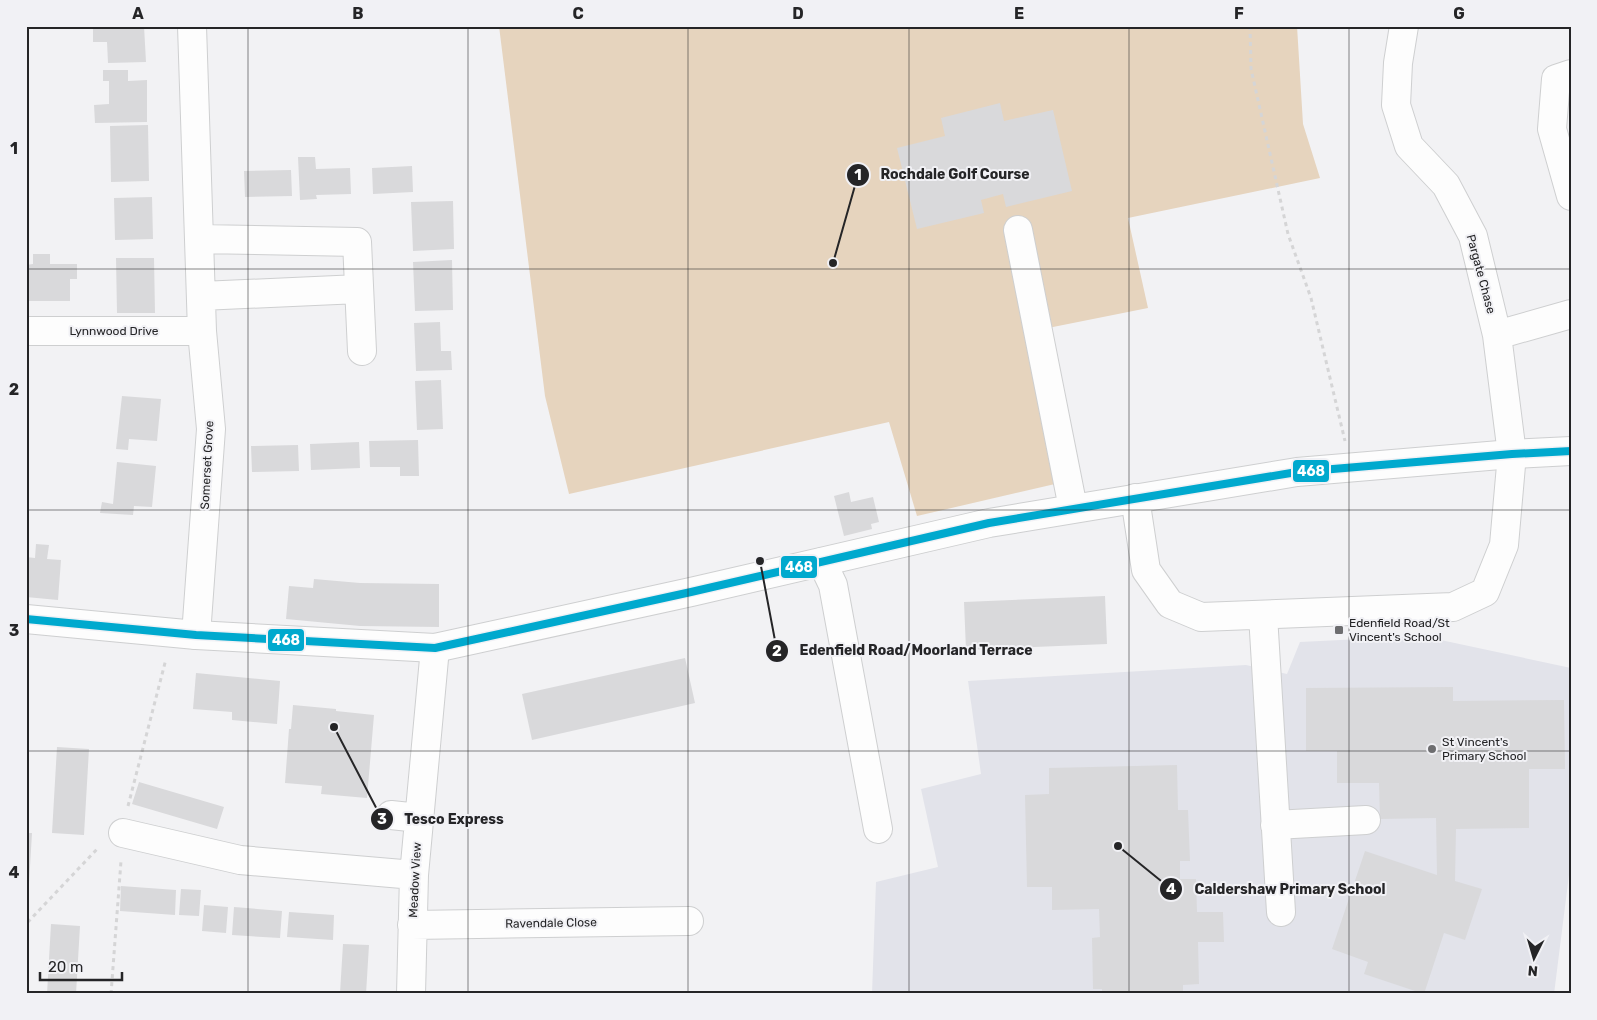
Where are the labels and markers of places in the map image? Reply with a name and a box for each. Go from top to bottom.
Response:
callout: Rochdale Golf Course [845,160,1040,189]
place label: Edenfield Road/St Vincent's School [1349,616,1450,644]
marker: Edenfield Road/St Vincent's School [1333,624,1345,636]
callout: Edenfield Road/Moorland Terrace [765,636,1043,665]
place label: St Vincent's Primary School [1442,735,1526,763]
marker: St Vincent's Primary School [1426,743,1438,755]
callout: Tesco Express [369,805,514,834]
callout: Caldershaw Primary School [1159,874,1395,903]

